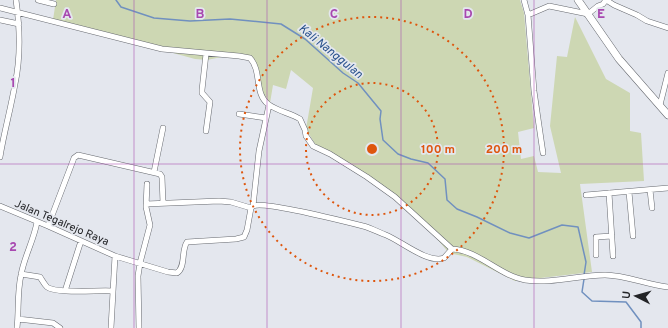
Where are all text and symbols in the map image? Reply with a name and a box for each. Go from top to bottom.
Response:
text: A [62,7,72,23]
text: B [196,7,205,23]
text: C [330,7,338,23]
text: D [463,7,473,23]
text: E [597,7,605,23]
water label: Kali Nanggulan [295,21,366,83]
text: 1 [10,76,16,92]
centre of rings [365,142,379,156]
text: 100 m [421,142,455,158]
text: 200 m [486,142,522,158]
street label: Jalan Tegalrejo Raya [12,197,111,249]
text: 2 [9,240,17,256]
north arrow [616,276,656,316]
text: U [620,290,634,300]

